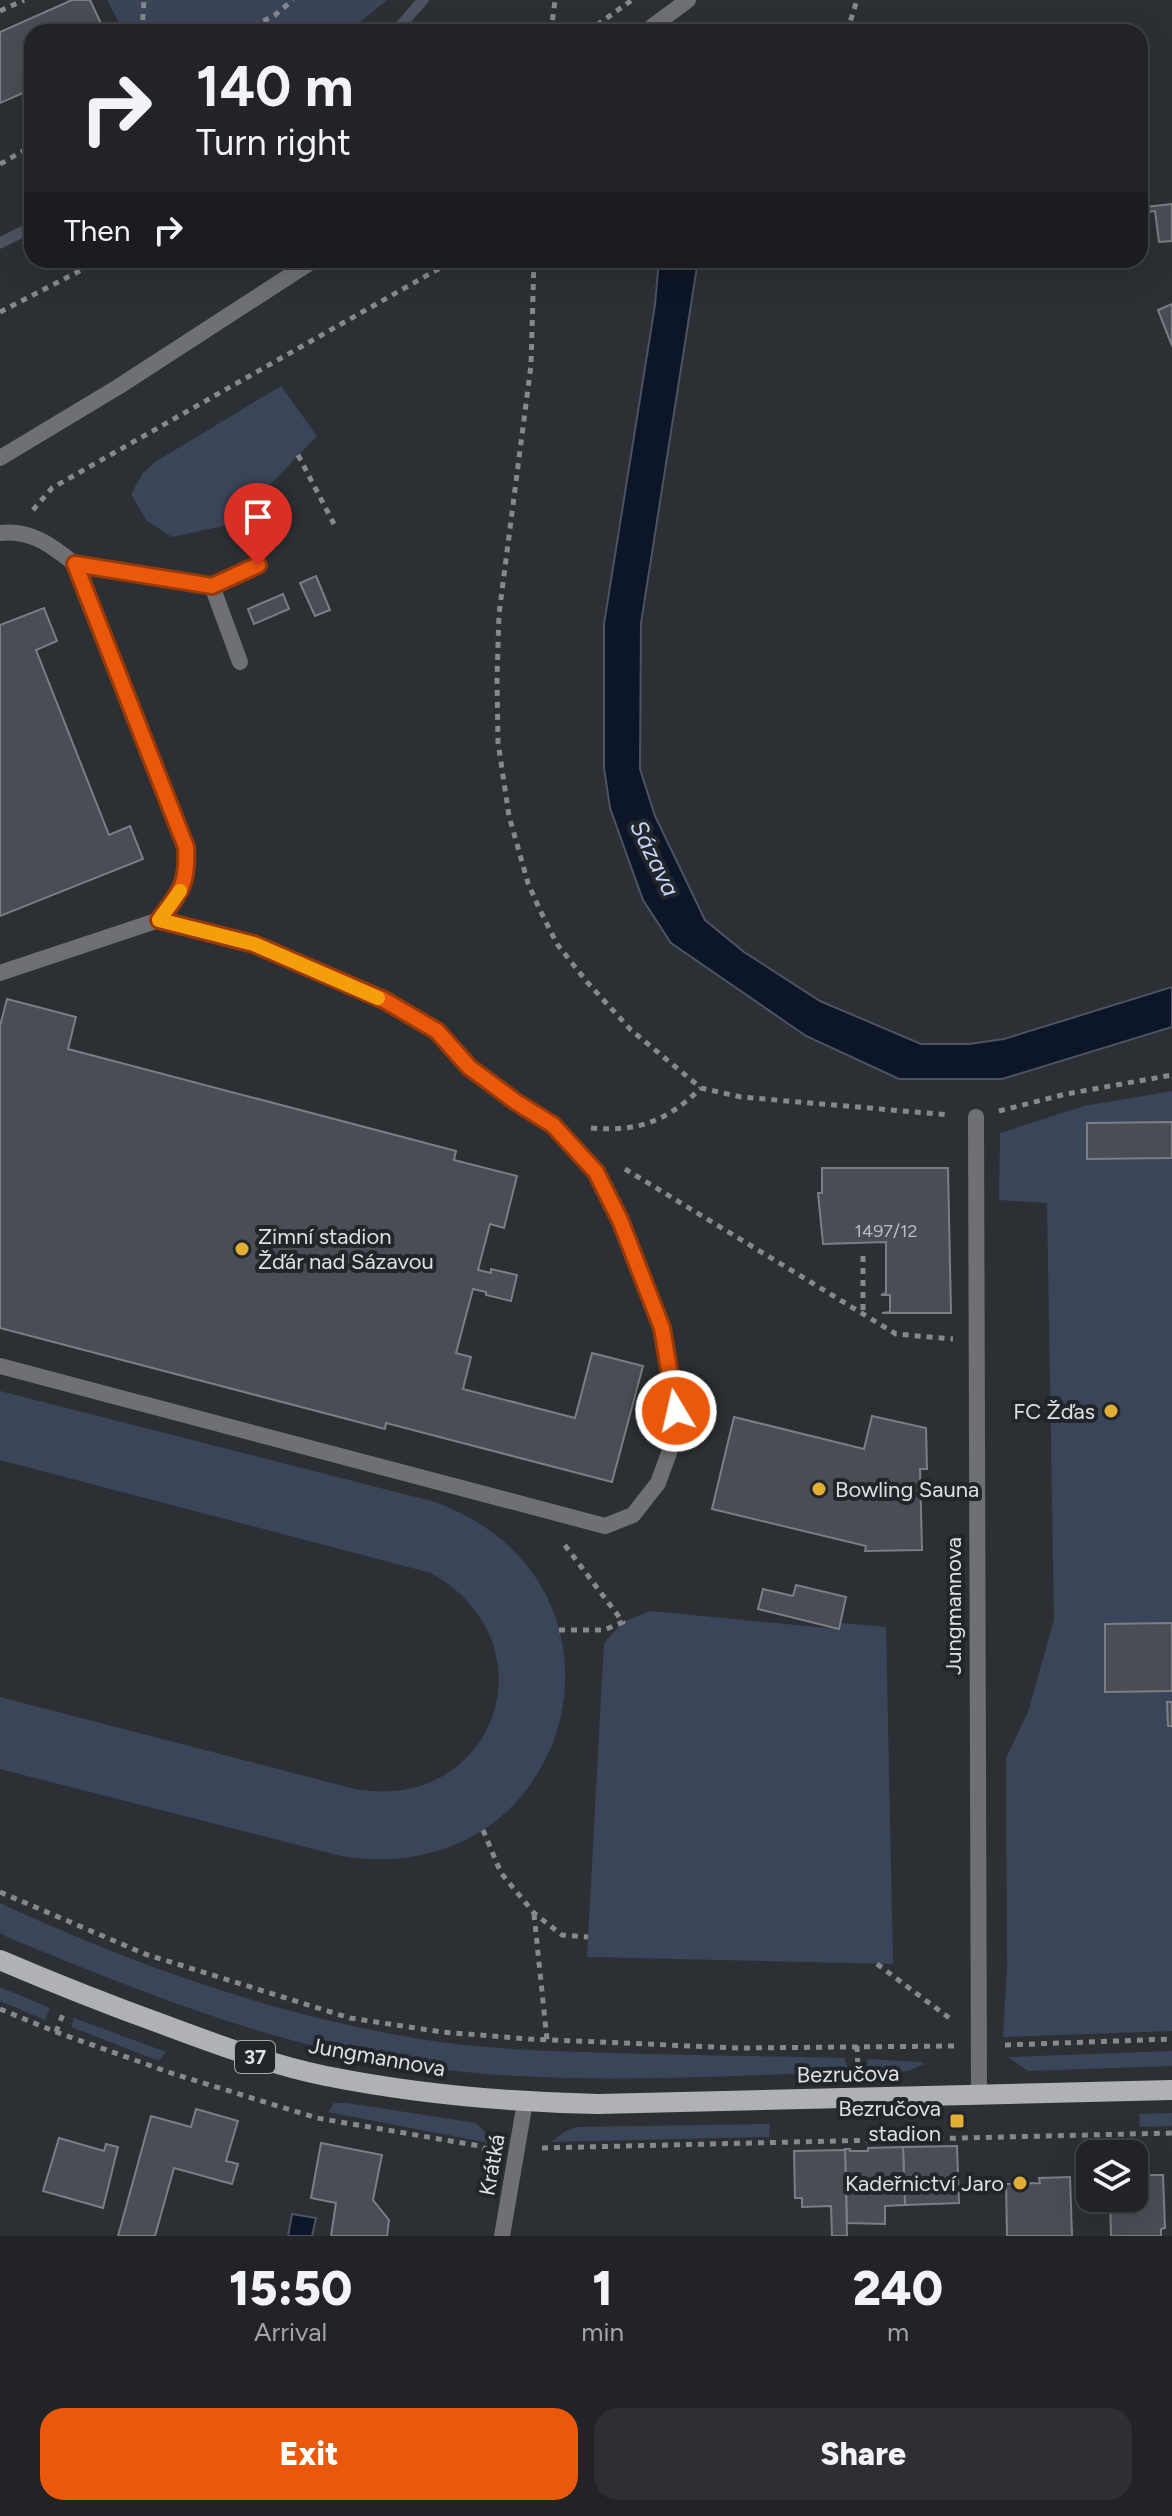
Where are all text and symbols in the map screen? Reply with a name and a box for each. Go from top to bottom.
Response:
text: 140 m [196,53,354,120]
icon: right [64,56,168,160]
text: Turn right [196,121,351,164]
icon: right [146,208,190,252]
text: Then [64,212,130,249]
pin [224,483,292,565]
icon: arrive [236,495,280,539]
water label: Sázava [624,815,686,901]
house number: 1497/12 [855,1220,917,1242]
place label: Zimní stadion Žďár nad Sázavou [258,1223,434,1275]
marker: Zimní stadion Žďár nad Sázavou [233,1240,251,1258]
position arrow [634,1369,718,1453]
place label: FC Žďas [1013,1398,1095,1425]
marker: FC Žďas [1102,1402,1120,1420]
place label: Bowling Sauna [835,1476,979,1503]
marker: Bowling Sauna [810,1480,828,1498]
street label: Jungmannova [940,1537,967,1675]
street label: Jungmannova [307,2032,447,2082]
road number: 37 [235,2041,275,2073]
street label: Bezručova [796,2060,900,2088]
place label: Bezručova stadion [838,2095,941,2147]
marker: Bezručova stadion [948,2112,966,2130]
street label: Krátká [473,2132,511,2198]
map controls [1076,2140,1148,2212]
button: layers [1076,2140,1148,2212]
place label: Kadeřnictví Jaro [845,2170,1004,2197]
marker: Kadeřnictví Jaro [1011,2174,1029,2192]
text: 15:50 [229,2259,352,2317]
text: 1 [592,2259,613,2317]
text: 240 [853,2259,943,2317]
text: Arrival [254,2316,327,2348]
text: min [581,2316,624,2348]
text: m [887,2316,909,2348]
button: Exit [40,2408,578,2500]
button: Share [594,2408,1132,2500]

